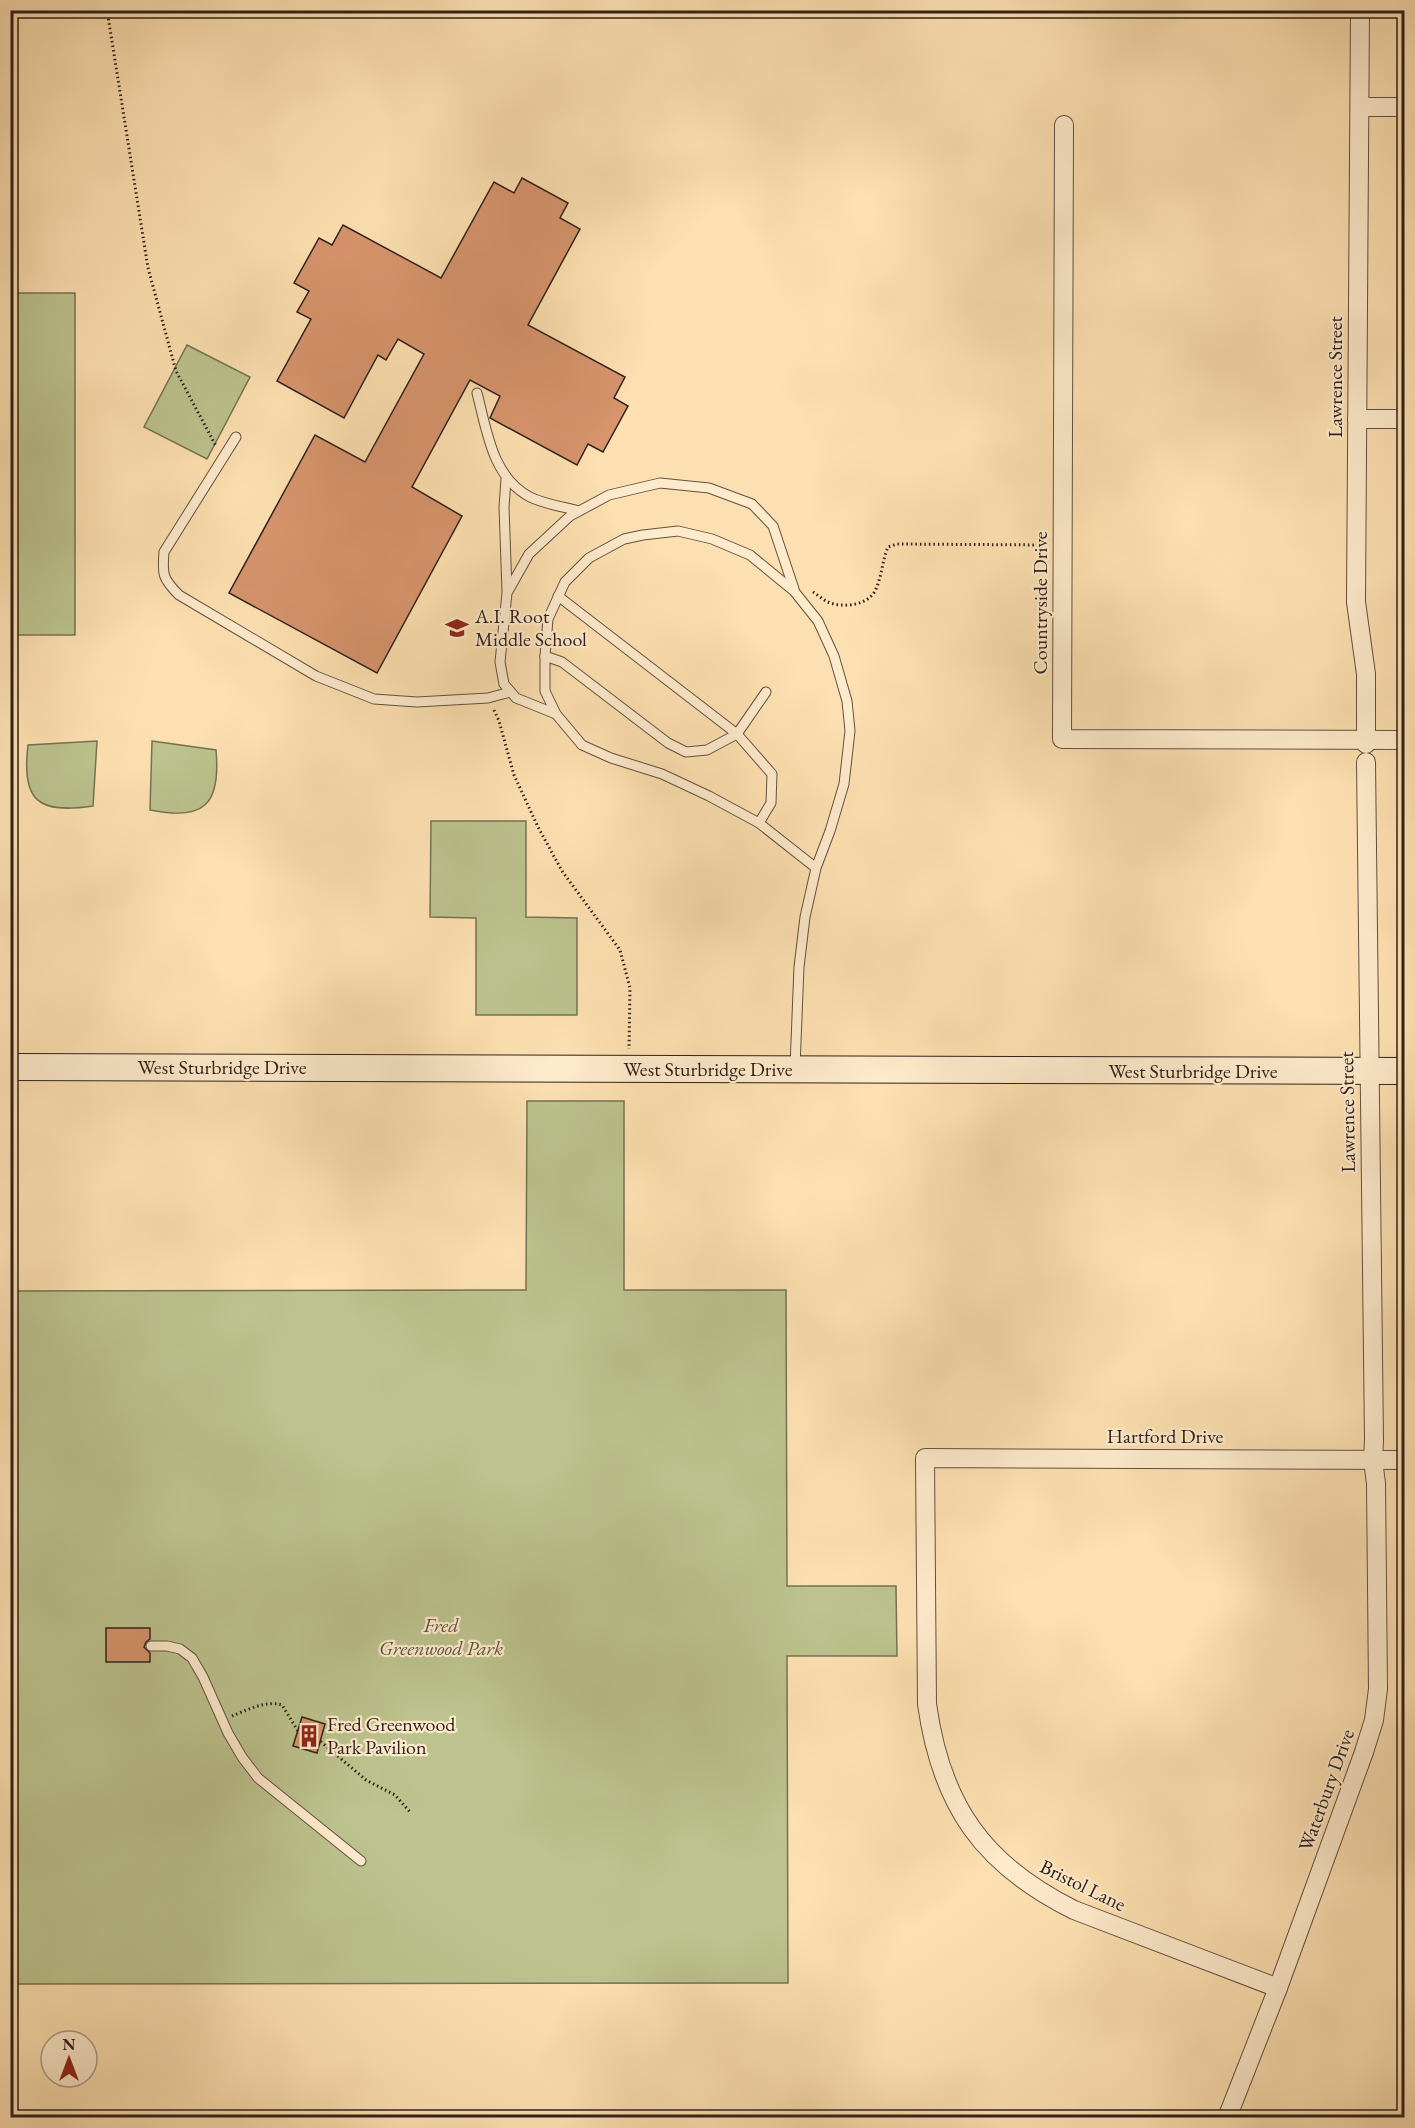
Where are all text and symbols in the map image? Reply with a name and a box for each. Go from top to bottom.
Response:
street label: Lawrence Street [1322,316,1348,438]
street label: Countryside Drive [1027,531,1053,674]
place label: A.I. Root Middle School [474,603,587,652]
school or university icon: A.I. Root Middle School [444,615,470,641]
street label: Lawrence Street [1333,1050,1361,1173]
street label: West Sturbridge Drive [138,1054,307,1080]
street label: West Sturbridge Drive [624,1056,793,1082]
street label: West Sturbridge Drive [1109,1058,1278,1084]
street label: Hartford Drive [1107,1423,1223,1449]
park label: Fred Greenwood Park [379,1612,503,1661]
place label: Fred Greenwood Park Pavilion [327,1711,456,1760]
building icon: Fred Greenwood Park Pavilion [296,1723,322,1749]
street label: Waterbury Drive [1292,1725,1360,1855]
street label: Bristol Lane [1036,1853,1130,1917]
north arrow [39,2029,99,2089]
text: N [63,2034,76,2055]

